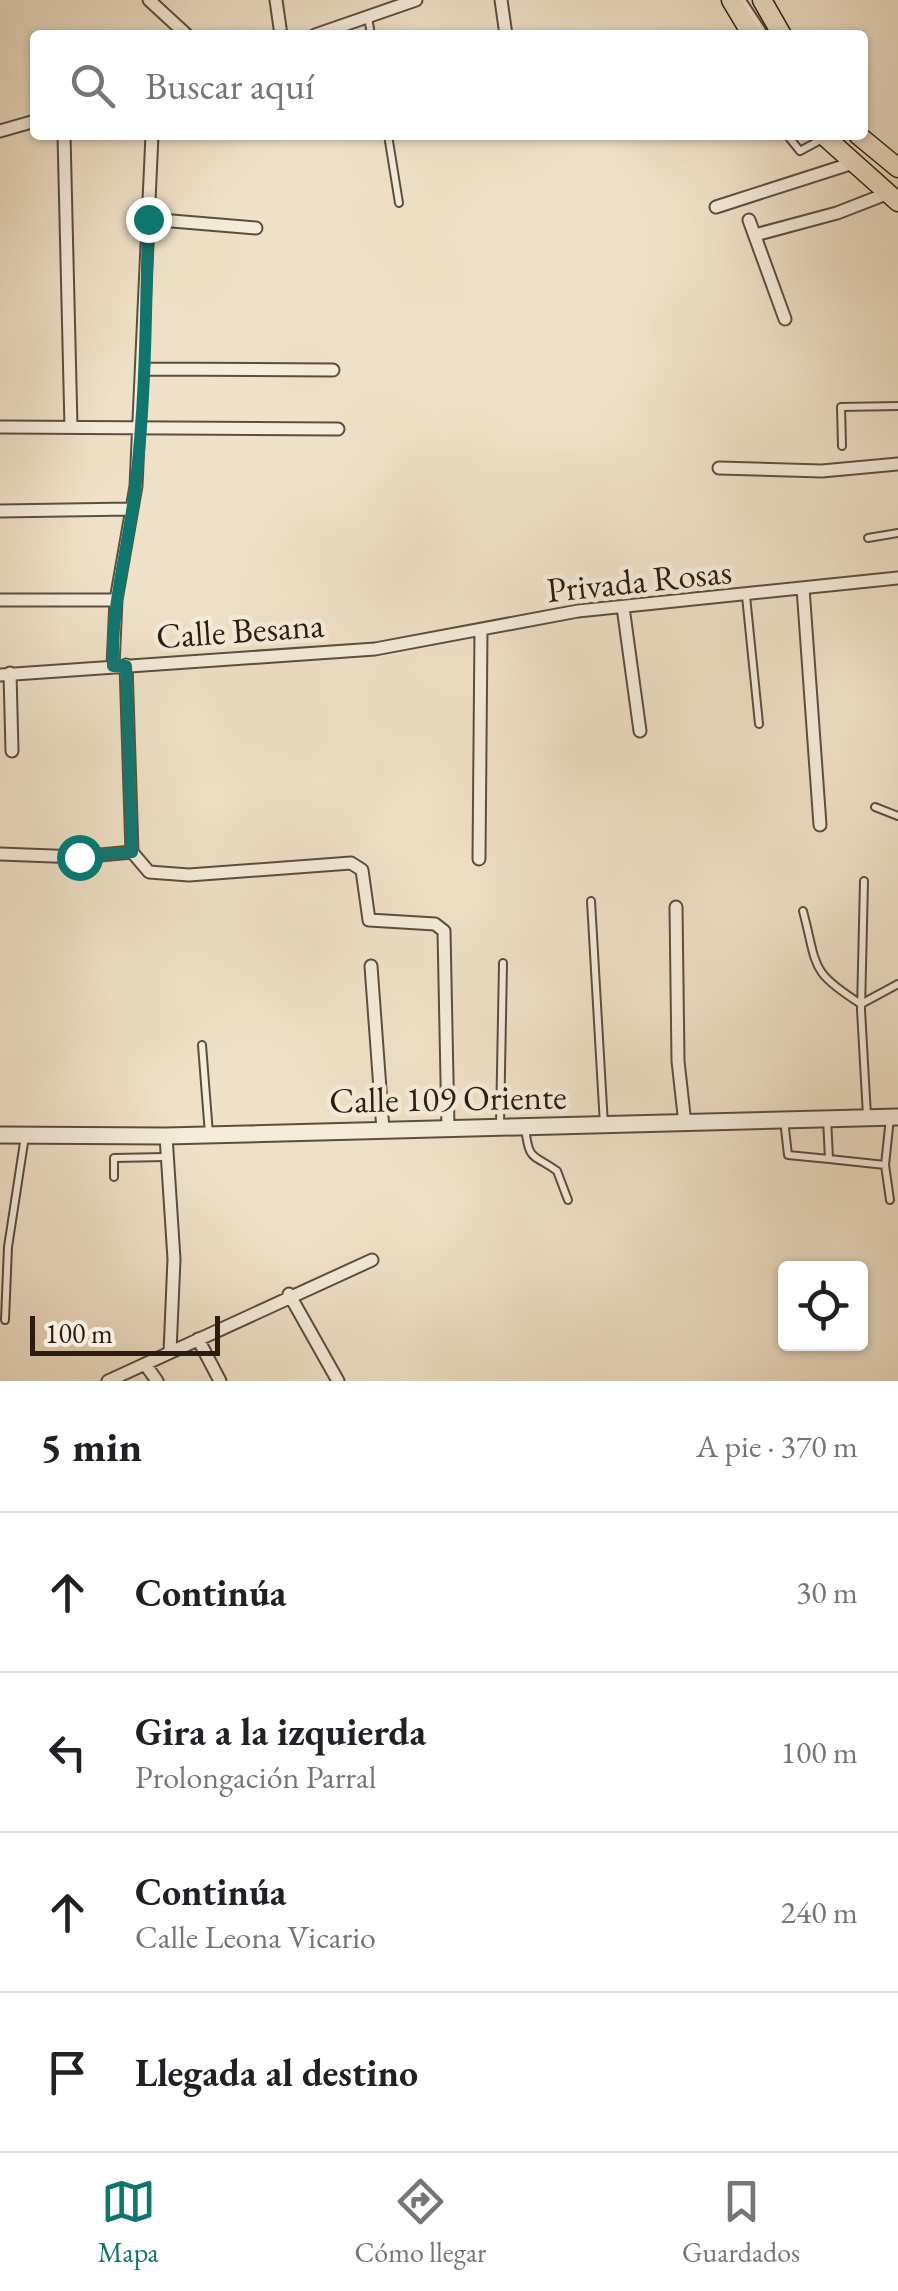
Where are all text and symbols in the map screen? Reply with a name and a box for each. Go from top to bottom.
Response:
search box [30,30,868,140]
icon: search [65,58,120,113]
text: Buscar aquí [145,61,314,110]
route end [126,197,172,243]
street label: Privada Rosas [544,548,734,612]
street label: Calle Besana [155,602,325,658]
route start [57,835,103,881]
street label: Calle 109 Oriente [329,1073,567,1123]
map controls [778,1261,868,1351]
button: locate [778,1261,868,1351]
scale bar [30,1311,220,1356]
text: 100 m [45,1315,113,1351]
text: 5 min [40,1419,142,1474]
text: A pie · 370 m [696,1425,858,1467]
icon: ahead [40,1565,95,1620]
text: Continúa [135,1568,287,1617]
text: 30 m [796,1571,858,1613]
text: Gira a la izquierda [135,1707,426,1756]
icon: left [40,1725,95,1780]
text: 100 m [781,1731,858,1773]
text: Prolongación Parral [135,1756,376,1798]
text: Continúa [135,1867,287,1916]
icon: ahead [40,1885,95,1940]
text: 240 m [781,1891,858,1933]
text: Calle Leona Vicario [135,1916,376,1958]
icon: arrive [40,2045,95,2100]
text: Llegada al destino [135,2048,418,2097]
tab: Mapa [98,2174,159,2270]
tab: Cómo llegar [354,2174,486,2270]
tab: Guardados [682,2174,800,2270]

